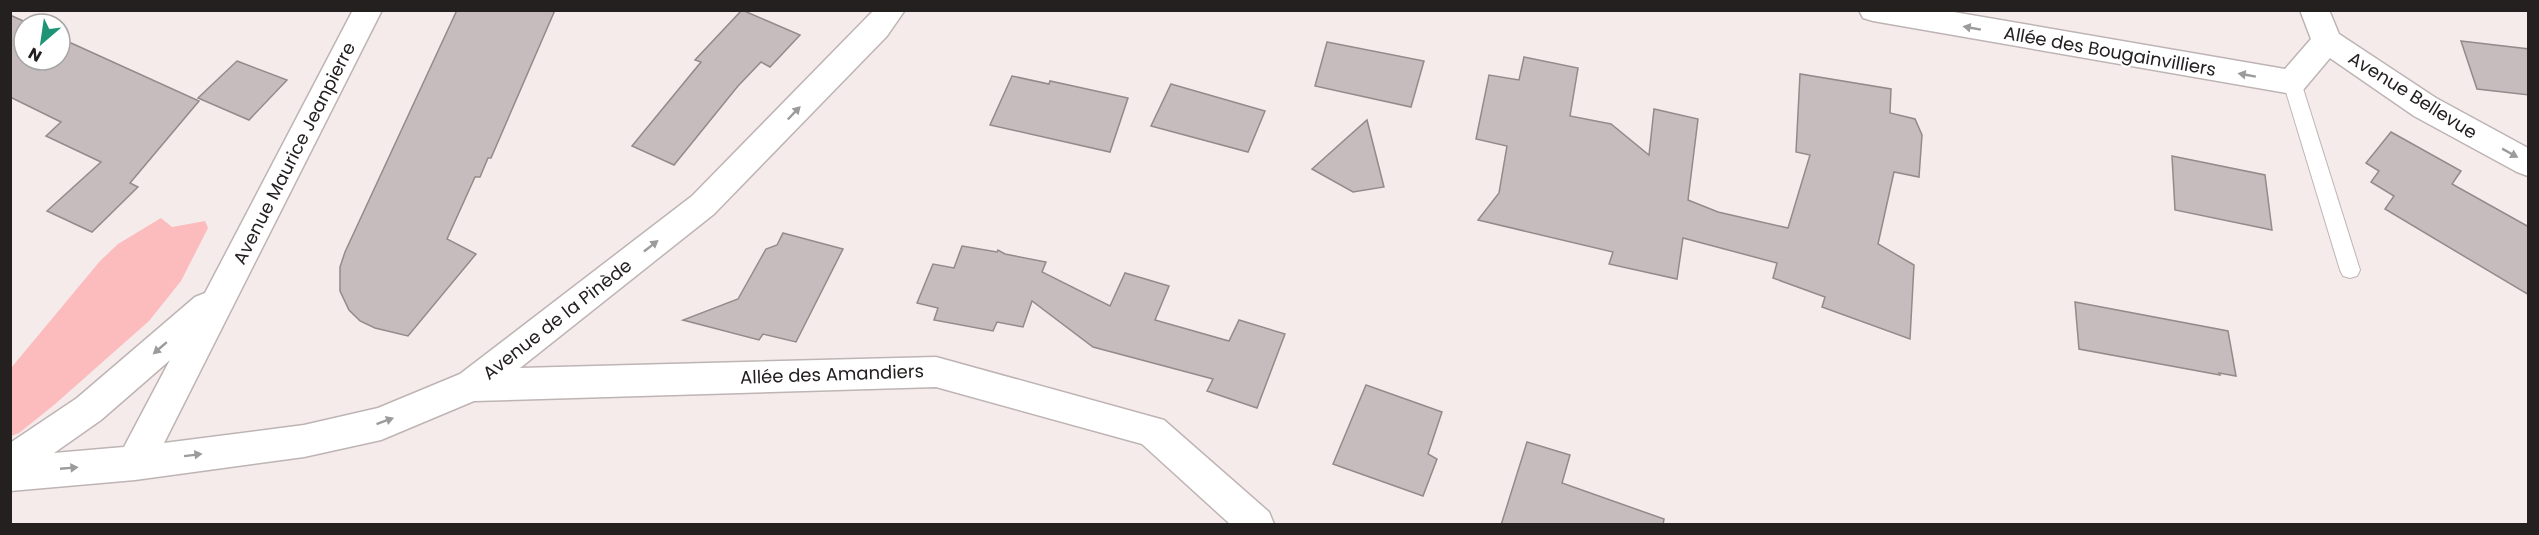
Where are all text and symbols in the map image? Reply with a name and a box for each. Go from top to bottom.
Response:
north arrow [12,12,72,72]
street label: Allée des Bougainvilliers [2002,20,2218,82]
one-way arrow [1962,23,1981,32]
street label: Avenue Maurice Jeanpierre [227,38,361,268]
text: N [24,42,46,68]
street label: Avenue Bellevue [2344,45,2482,145]
one-way arrow [2237,70,2256,79]
one-way arrow [786,107,800,121]
one-way arrow [2502,148,2519,158]
one-way arrow [644,240,659,252]
street label: Avenue de la Pinède [477,253,637,385]
one-way arrow [153,341,168,354]
street label: Allée des Amandiers [740,358,924,390]
one-way arrow [376,416,394,426]
one-way arrow [184,451,203,460]
one-way arrow [59,464,78,473]

